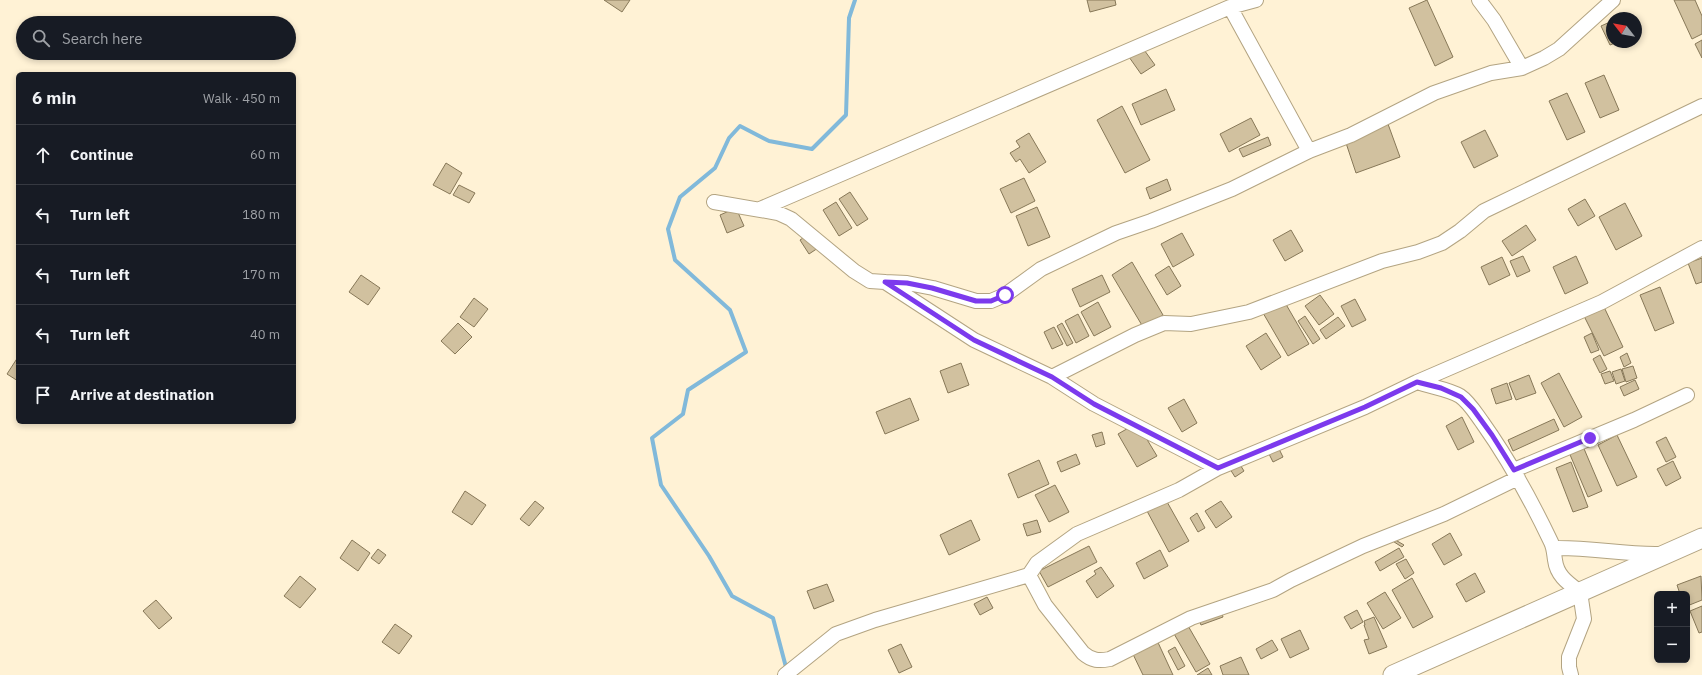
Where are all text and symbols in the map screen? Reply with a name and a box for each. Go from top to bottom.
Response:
north arrow [1606,12,1642,48]
search box [16,16,296,60]
icon: search [30,27,52,49]
text: Search here [62,29,142,48]
text: 6 min [32,87,76,109]
text: Walk · 450 m [203,90,280,107]
icon: ahead [32,144,54,166]
text: Continue [70,145,134,164]
text: 60 m [250,146,280,163]
icon: left [32,204,54,226]
text: Turn left [70,205,130,224]
text: 180 m [242,206,280,223]
icon: left [32,264,54,286]
text: Turn left [70,265,130,284]
text: 170 m [242,266,280,283]
route start [996,286,1014,304]
icon: left [32,324,54,346]
text: Turn left [70,325,130,344]
text: 40 m [250,326,280,343]
icon: arrive [32,384,54,406]
text: Arrive at destination [70,385,214,404]
route end [1581,429,1599,447]
map controls [1654,591,1690,663]
button: + [1654,591,1690,627]
button: − [1654,627,1690,663]

